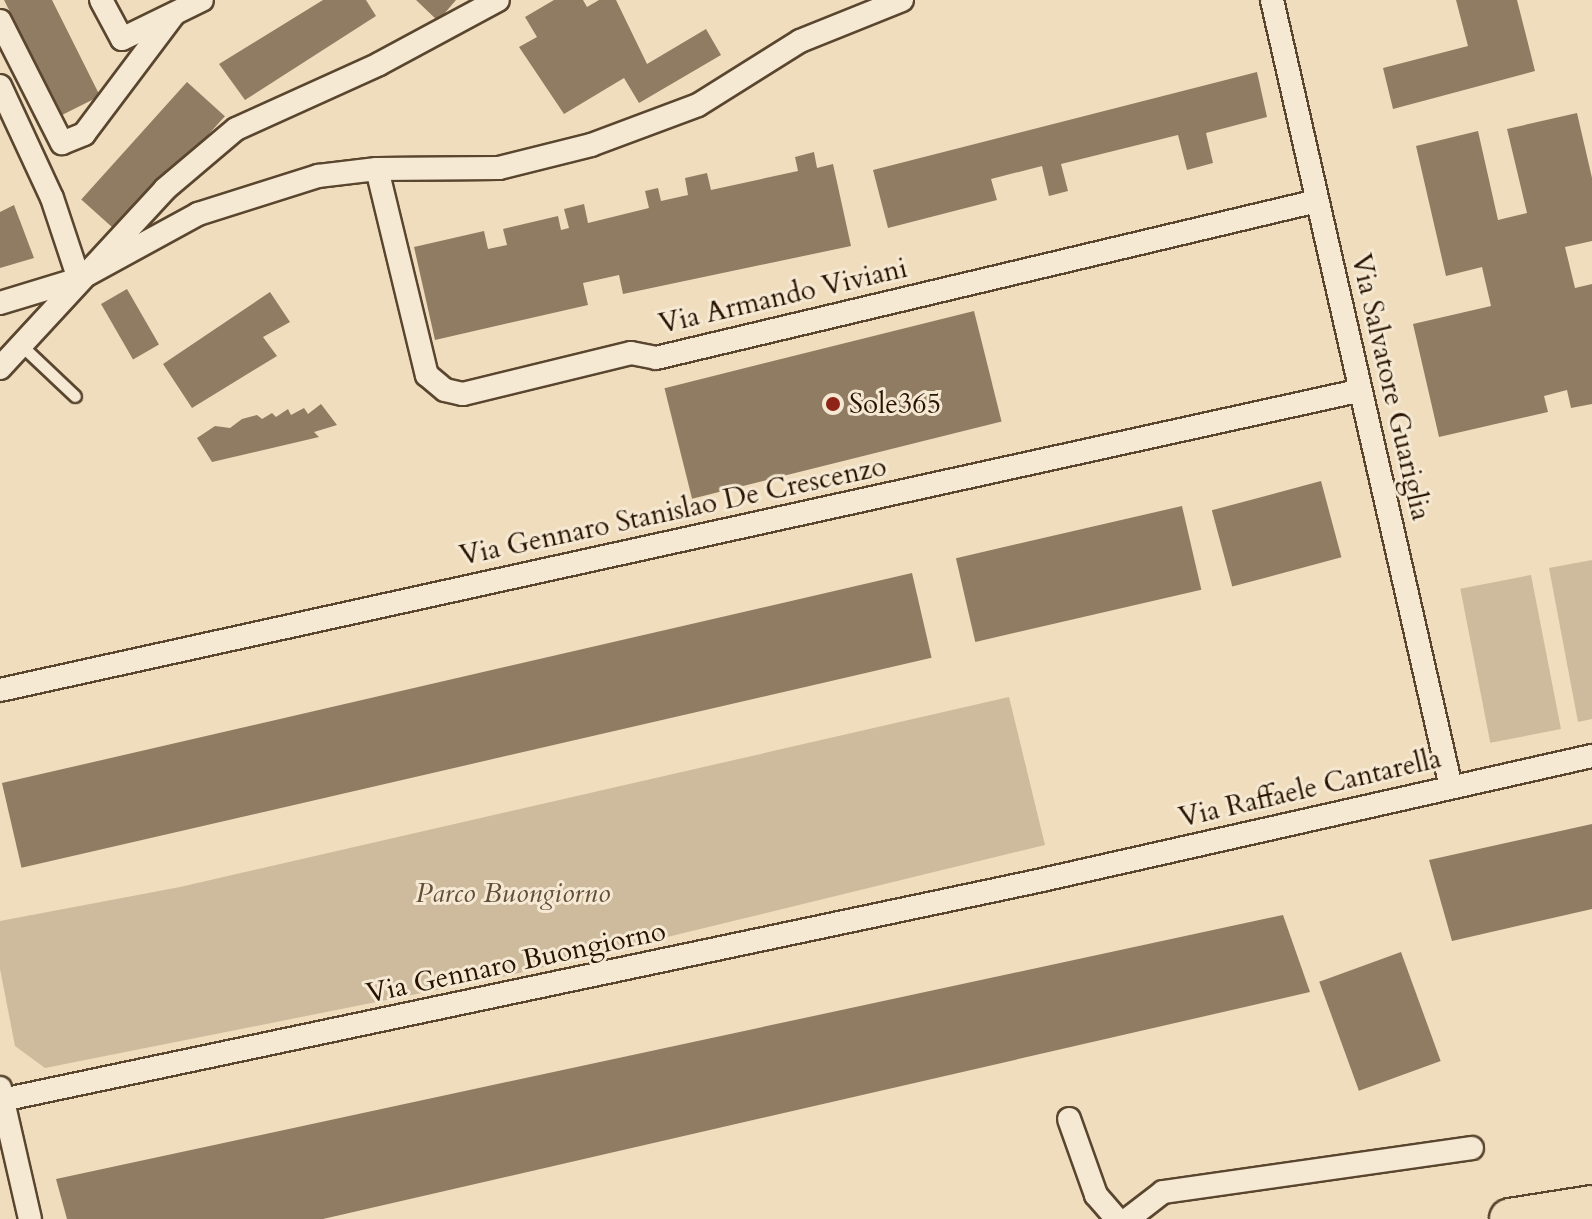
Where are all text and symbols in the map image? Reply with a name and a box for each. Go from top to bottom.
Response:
street label: Via Salvatore Guariglia [1344,250,1438,524]
street label: Via Armando Viviani [656,251,910,341]
place label: Sole365 [849,387,941,421]
marker: Sole365 [824,395,842,413]
street label: Via Gennaro Stanislao De Crescenzo [457,449,889,573]
street label: Via Raffaele Cantarella [1176,741,1444,835]
park label: Parco Buongiorno [416,876,610,910]
street label: Via Gennaro Buongiorno [363,914,669,1010]

